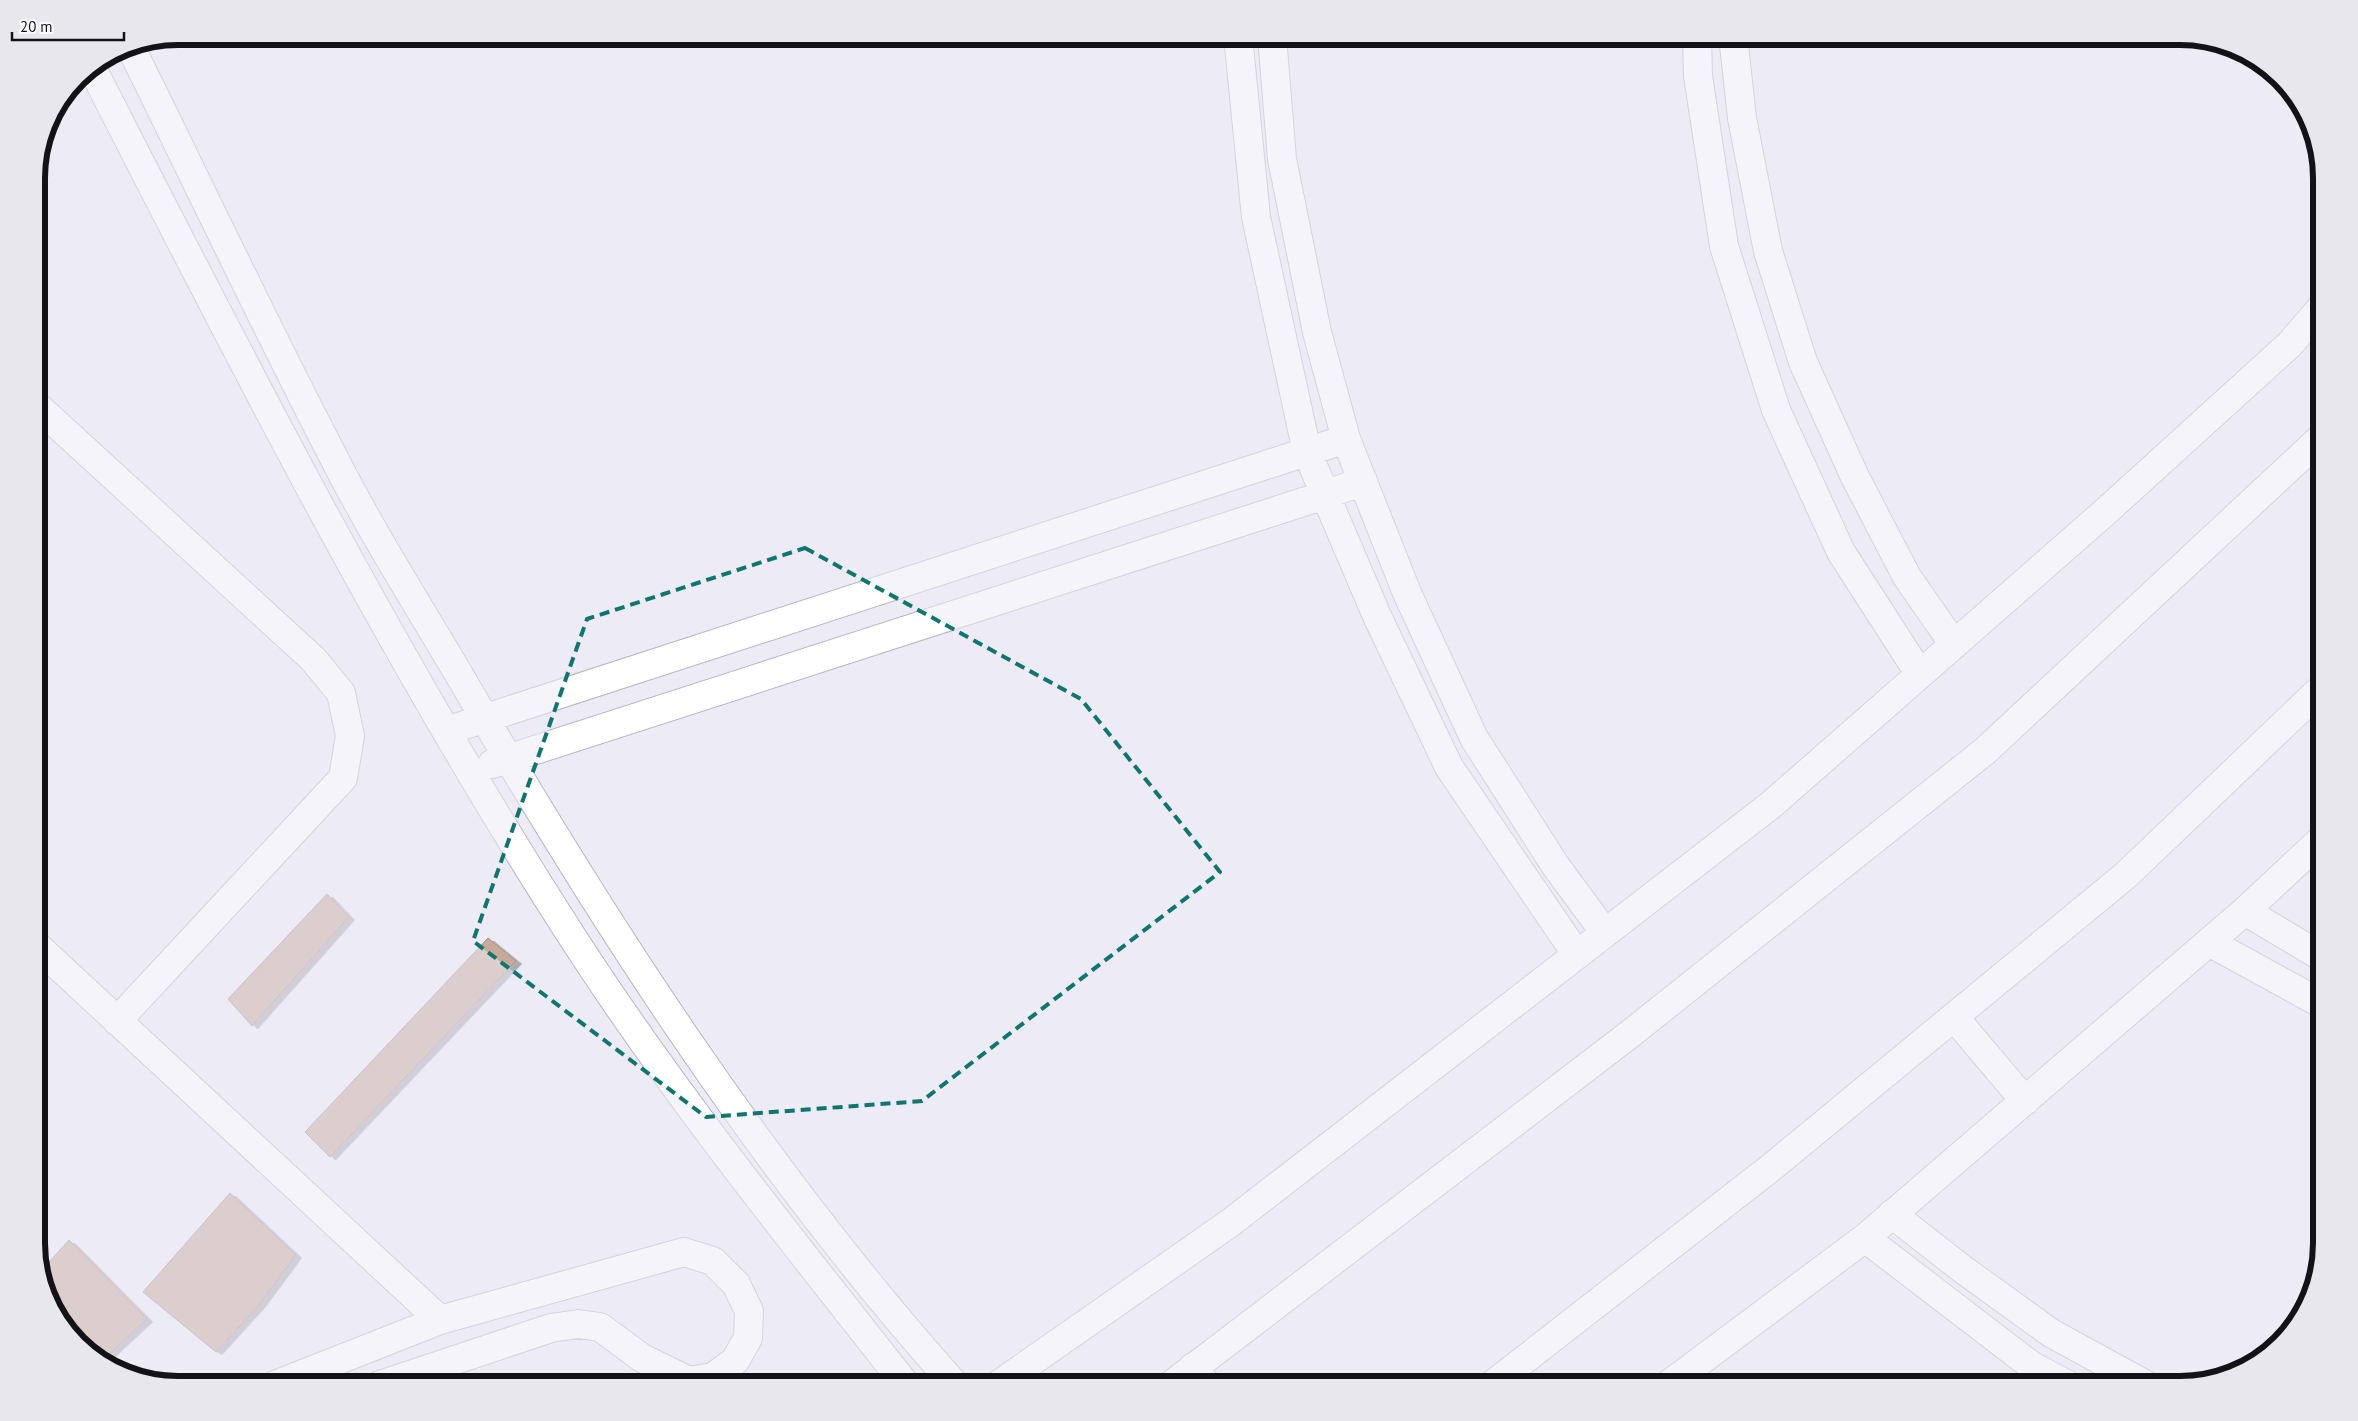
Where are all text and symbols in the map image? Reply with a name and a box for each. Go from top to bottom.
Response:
scale bar [12,10,125,42]
text: 20 m [20,17,53,36]

